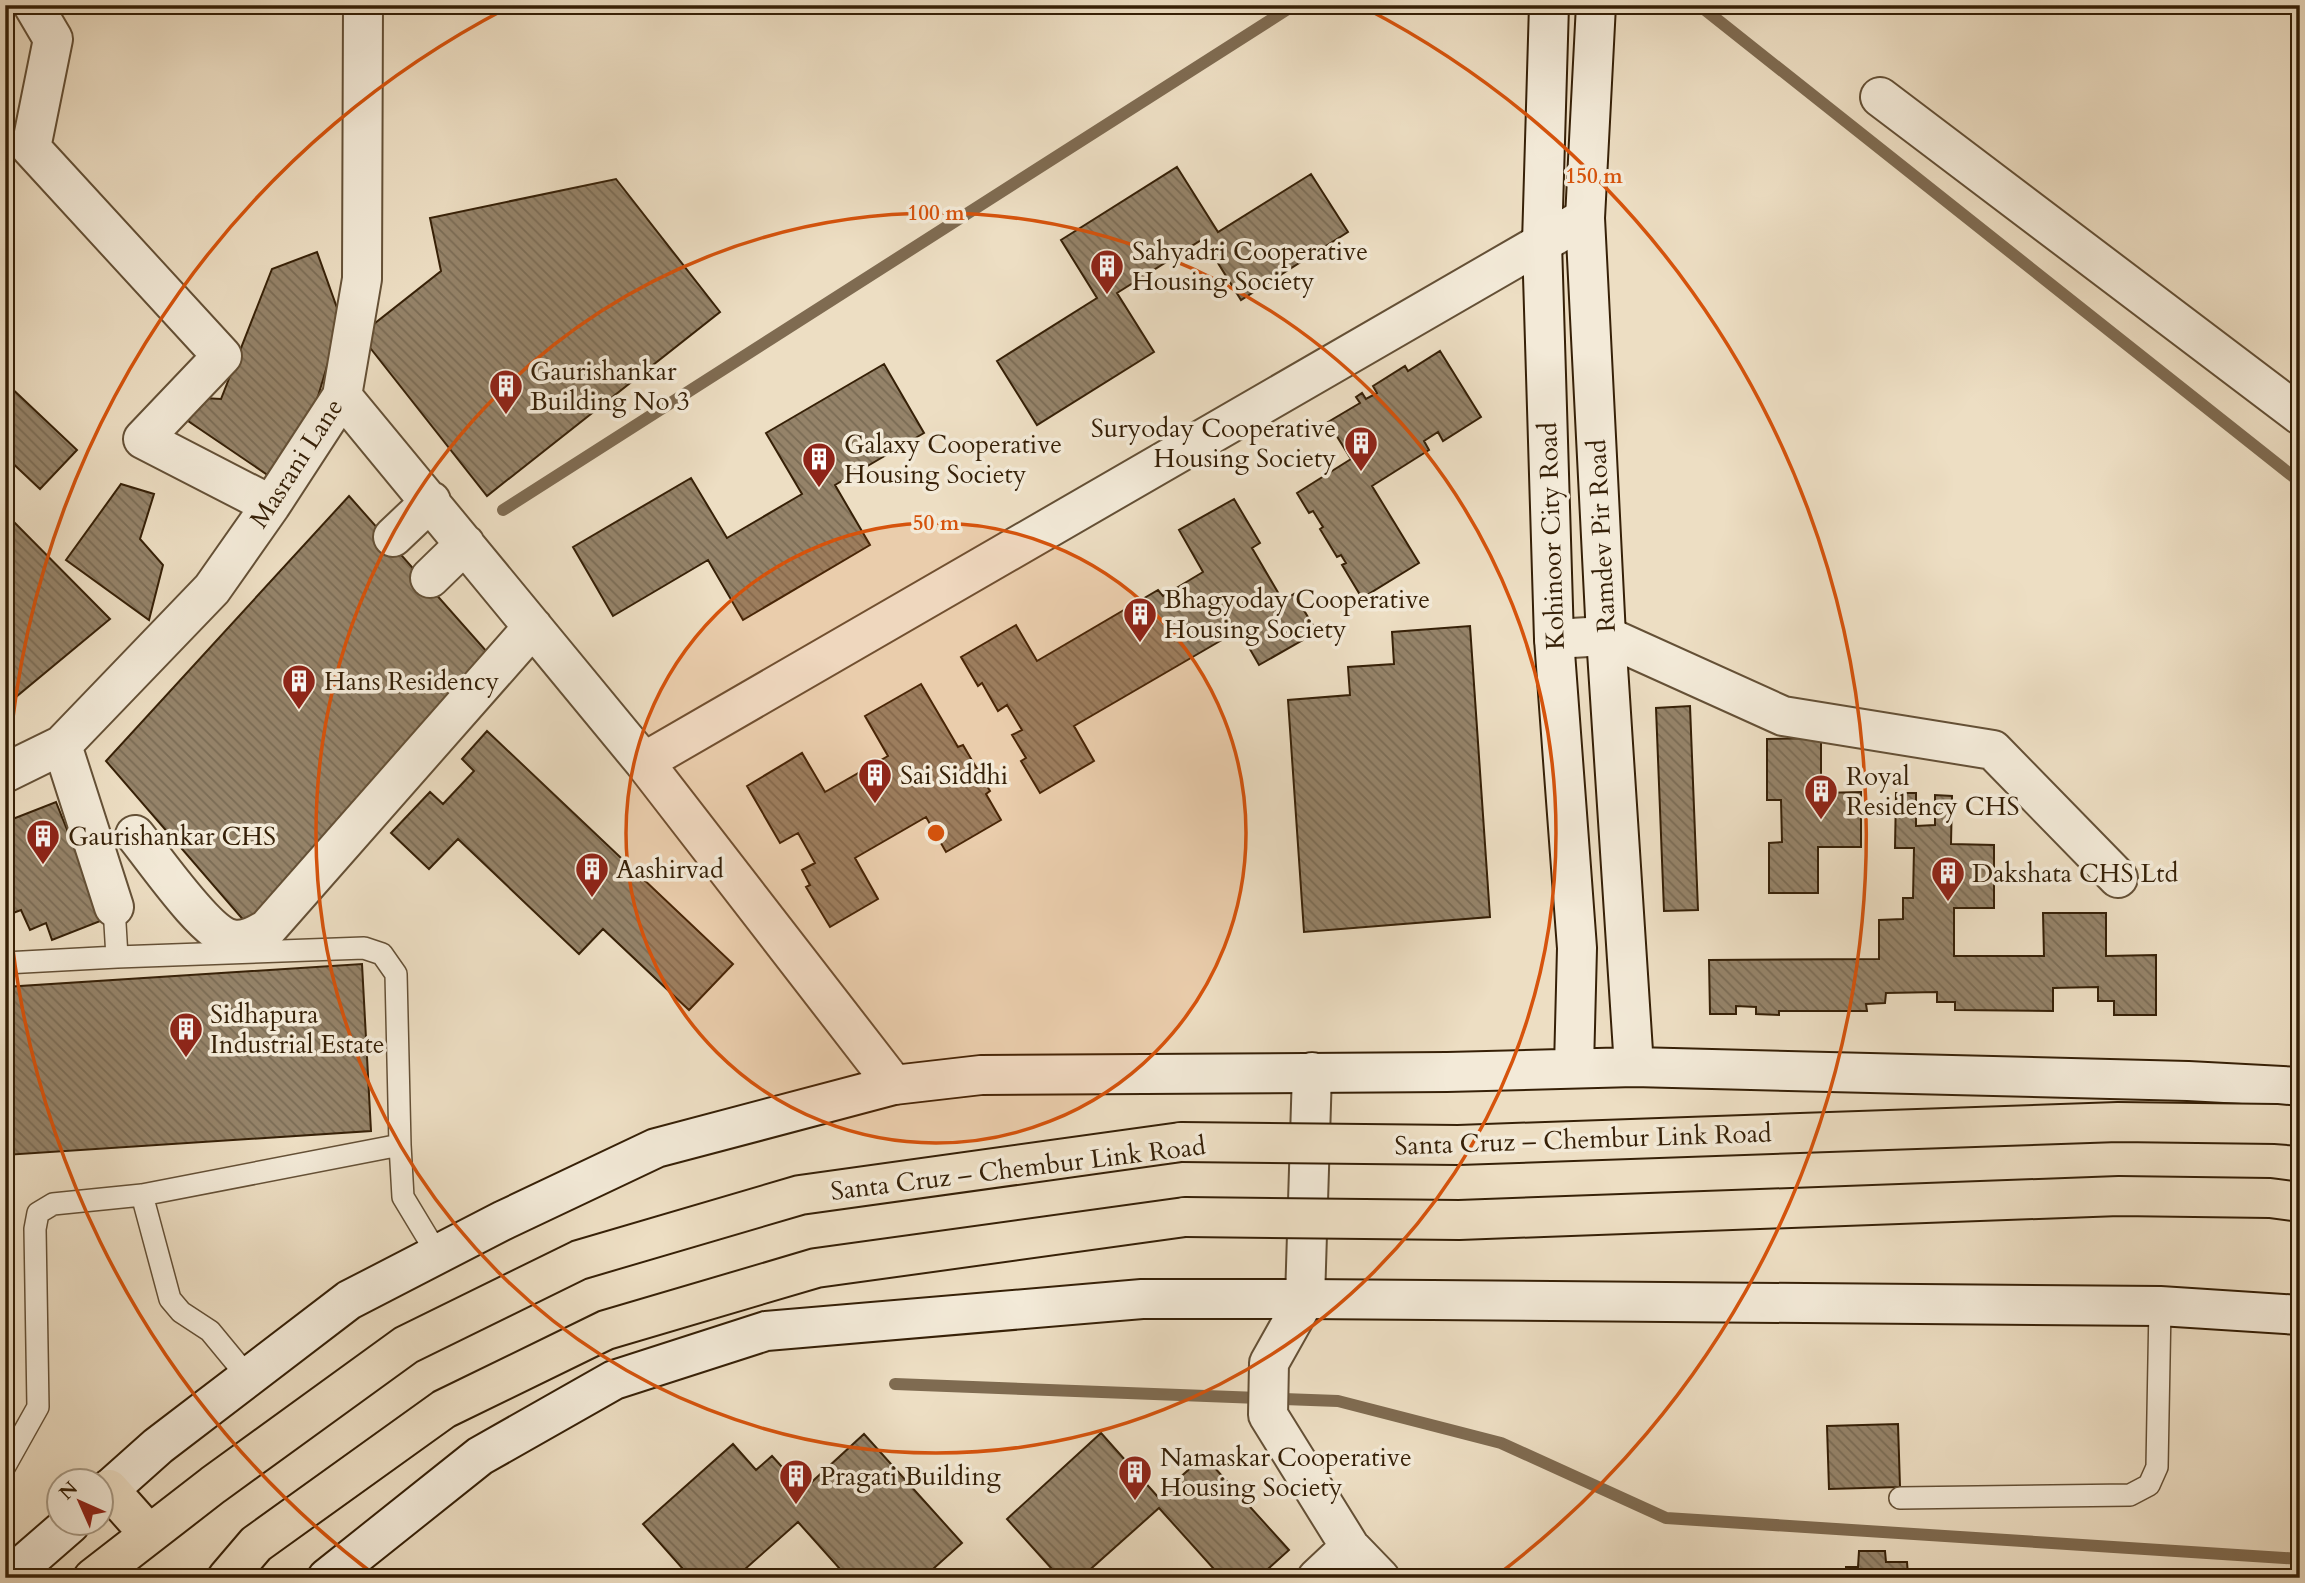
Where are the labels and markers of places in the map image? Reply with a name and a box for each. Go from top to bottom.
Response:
place label: Sahyadri Cooperative Housing Society [1132,234,1368,299]
building icon: Sahyadri Cooperative Housing Society [1088,247,1126,296]
place label: Gaurishankar Building No 3 [530,354,690,419]
building icon: Gaurishankar Building No 3 [487,367,525,416]
place label: Suryoday Cooperative Housing Society [1091,411,1336,476]
building icon: Suryoday Cooperative Housing Society [1342,424,1380,473]
place label: Galaxy Cooperative Housing Society [844,427,1062,492]
building icon: Galaxy Cooperative Housing Society [800,440,838,489]
place label: Bhagyoday Cooperative Housing Society [1164,582,1430,647]
building icon: Bhagyoday Cooperative Housing Society [1121,595,1159,644]
building icon: Hans Residency [280,662,318,711]
place label: Hans Residency [324,664,500,699]
building icon: Sai Siddhi [856,756,894,805]
place label: Sai Siddhi [900,758,1008,793]
place label: Royal Residency CHS [1846,759,2019,824]
building icon: Royal Residency CHS [1802,772,1840,821]
building icon: Gaurishankar CHS [24,817,62,866]
place label: Gaurishankar CHS [68,819,276,854]
centre of rings [924,821,948,845]
building icon: Aashirvad [573,850,611,899]
place label: Aashirvad [616,852,724,887]
building icon: Dakshata CHS Ltd [1929,854,1967,903]
place label: Dakshata CHS Ltd [1972,856,2178,891]
place label: Sidhapura Industrial Estate [210,997,385,1062]
building icon: Sidhapura Industrial Estate [167,1010,205,1059]
place label: Namaskar Cooperative Housing Society [1160,1440,1412,1505]
building icon: Namaskar Cooperative Housing Society [1116,1453,1154,1502]
building icon: Pragati Building [777,1457,815,1506]
place label: Pragati Building [820,1459,1001,1494]

